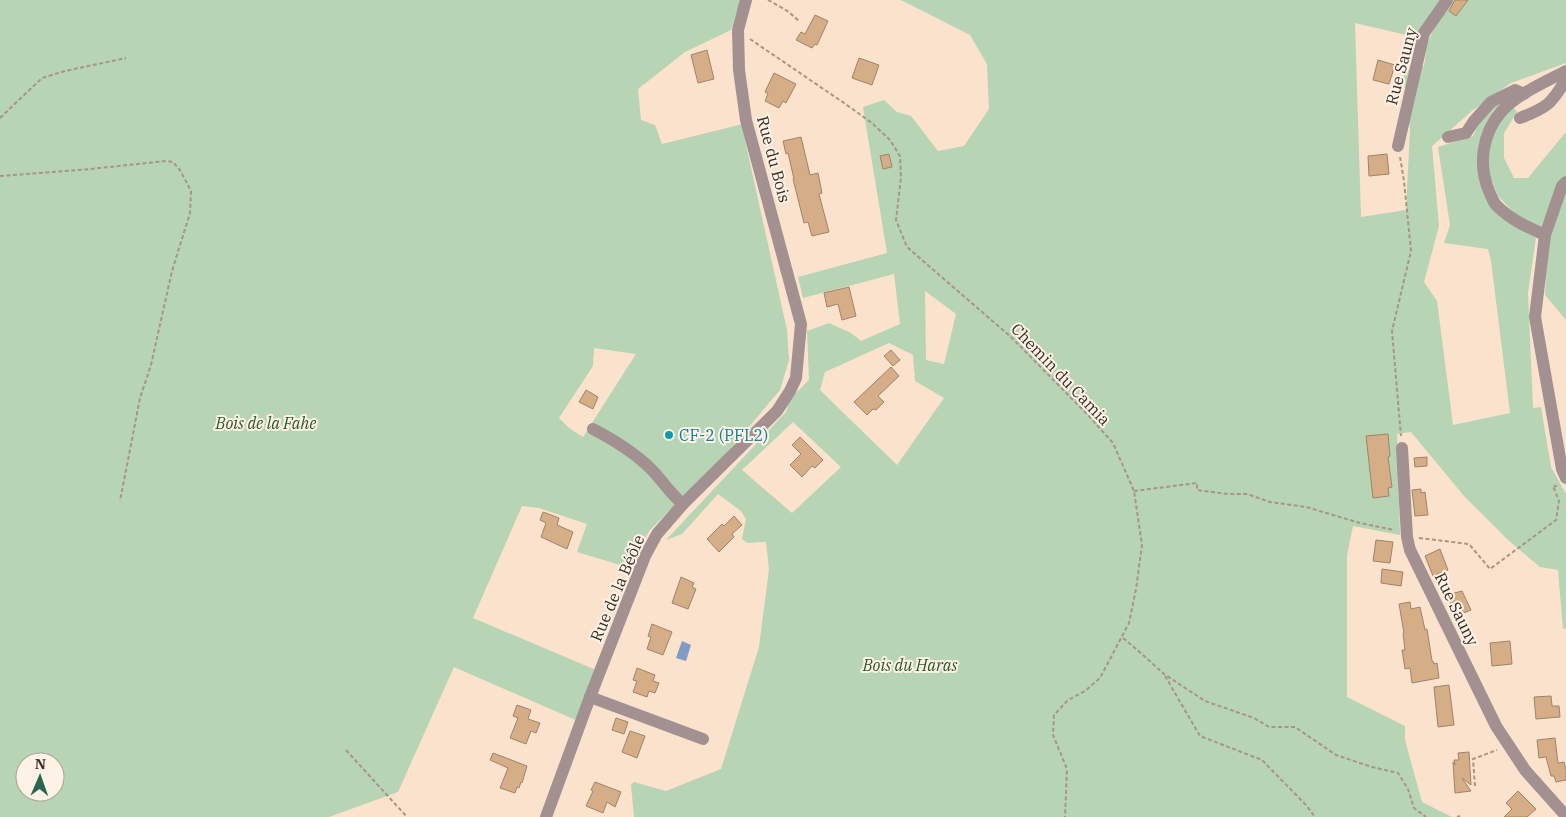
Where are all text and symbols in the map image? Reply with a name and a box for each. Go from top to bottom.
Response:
street label: Rue Sauny [1381,25,1421,107]
street label: Rue du Bois [753,114,795,204]
street label: Chemin du Camia [1007,319,1115,430]
park label: Bois de la Fahe [215,413,316,433]
place label: CF-2 (PFL2) [679,425,768,445]
marker: CF-2 (PFL2) [663,429,675,441]
street label: Rue de la Béôle [586,532,648,644]
street label: Rue Sauny [1431,569,1484,649]
park label: Bois du Haras [862,655,957,675]
north arrow [15,752,65,802]
text: N [35,755,46,773]

